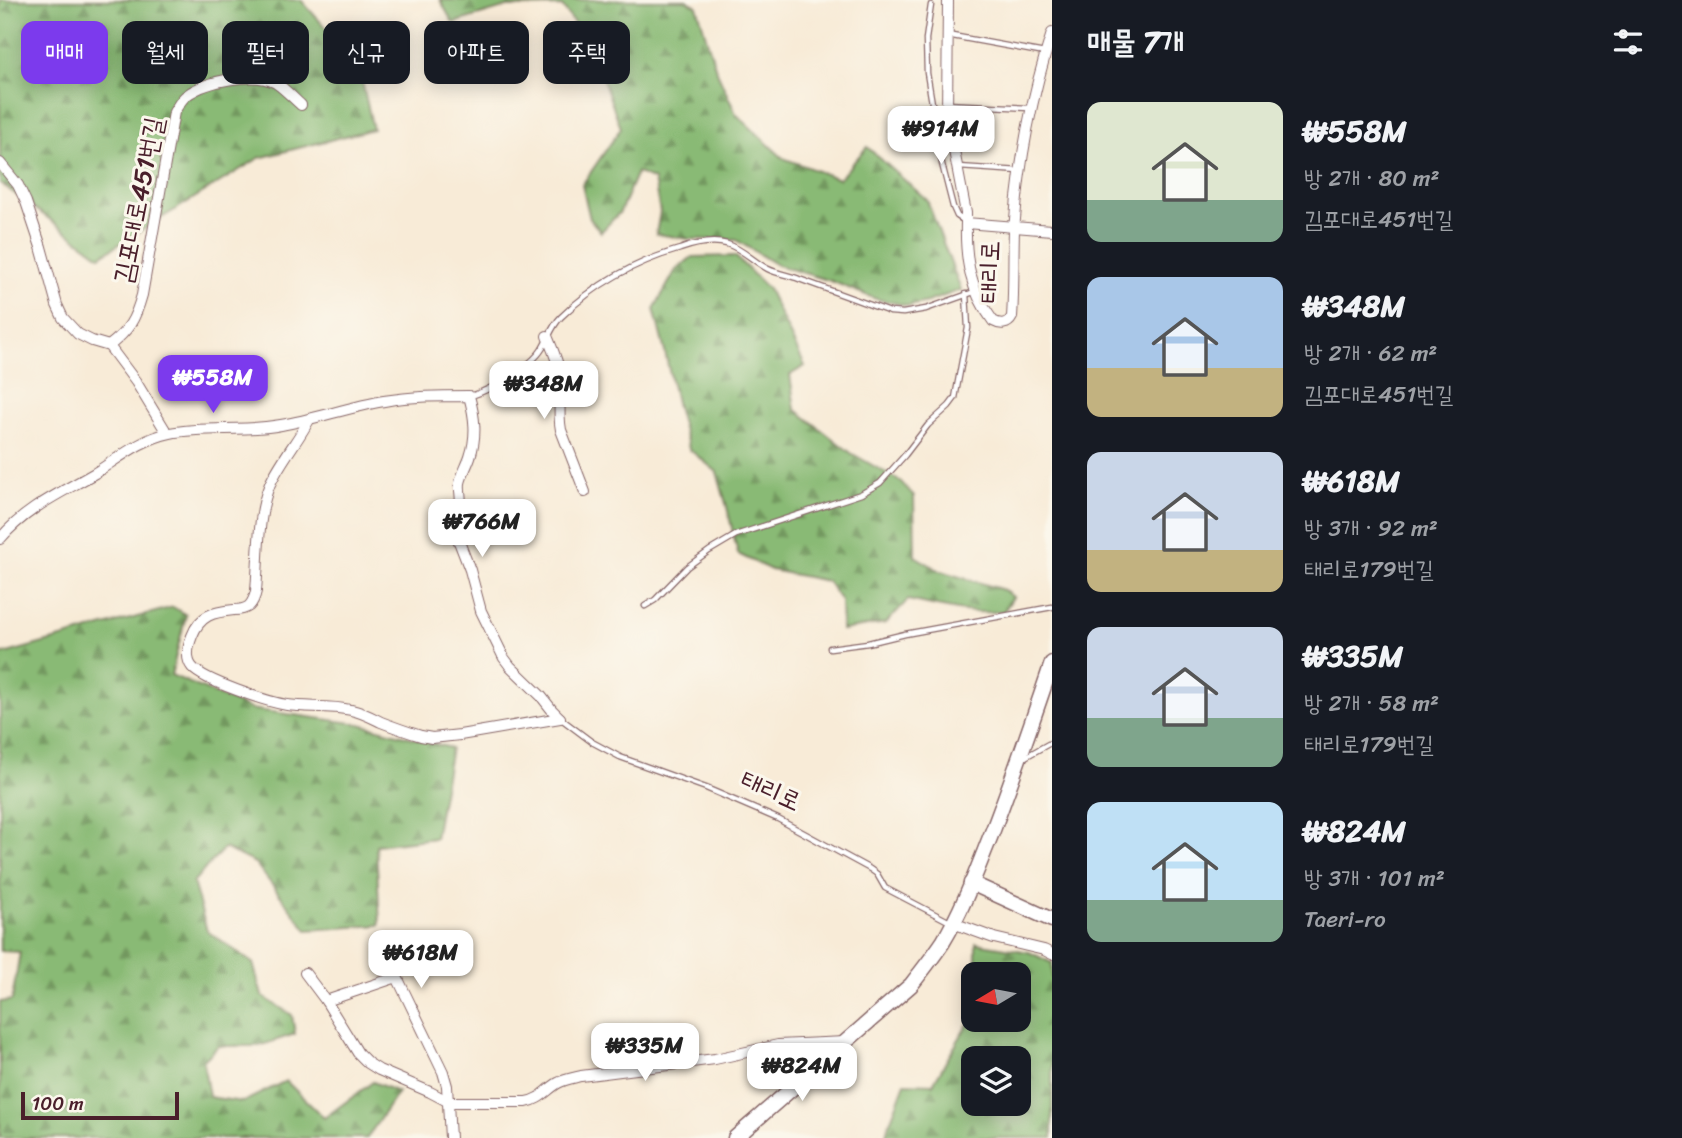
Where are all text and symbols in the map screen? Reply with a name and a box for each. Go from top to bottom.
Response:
text: 매물 7개 [1087,15,1184,69]
chip: 매매 [21,21,108,84]
chip: 월세 [122,21,208,84]
chip: 필터 [222,21,309,84]
chip: 신규 [323,21,410,84]
chip: 아파트 [424,21,529,84]
chip: 주택 [543,21,630,84]
icon: filters [1609,23,1647,61]
text: ₩558M [1304,104,1406,158]
pin: ₩914M [892,106,990,166]
text: ₩914M [904,108,978,149]
street label: 김포대로451번길 [99,113,177,287]
icon: home [1143,130,1227,214]
text: 방 2개 · 80 m² [1304,158,1439,199]
text: 김포대로451번길 [1304,199,1453,240]
street label: 태리로 [965,240,1013,304]
text: ₩348M [1304,279,1405,333]
icon: home [1143,305,1227,389]
text: 방 2개 · 62 m² [1304,333,1437,374]
pin: ₩558M [164,356,262,415]
text: ₩558M [174,357,252,398]
pin: ₩348M [495,362,593,421]
text: ₩348M [505,363,583,404]
text: 김포대로451번길 [1304,374,1453,415]
text: ₩618M [1304,454,1400,508]
icon: home [1143,480,1227,564]
pin: ₩766M [433,500,531,559]
text: ₩766M [444,501,520,542]
text: 방 3개 · 92 m² [1304,508,1438,549]
text: 태리로179번길 [1304,549,1434,590]
text: ₩335M [1304,629,1403,683]
icon: home [1143,655,1227,739]
text: 방 2개 · 58 m² [1304,683,1439,724]
text: 태리로179번길 [1304,724,1434,765]
street label: 태리로 [733,756,809,824]
text: ₩824M [1304,804,1406,858]
icon: home [1143,830,1227,914]
text: 방 3개 · 101 m² [1304,858,1445,899]
text: Taeri-ro [1304,899,1386,940]
pin: ₩618M [372,930,470,990]
text: ₩618M [384,932,458,973]
north arrow [961,962,1031,1032]
map controls [961,962,1031,1116]
pin: ₩335M [596,1024,694,1083]
text: ₩335M [607,1025,683,1066]
pin: ₩824M [753,1044,851,1103]
text: ₩824M [763,1045,841,1086]
button: layers [961,1046,1031,1116]
text: 100 m [32,1087,84,1120]
scale bar [21,1089,178,1121]

